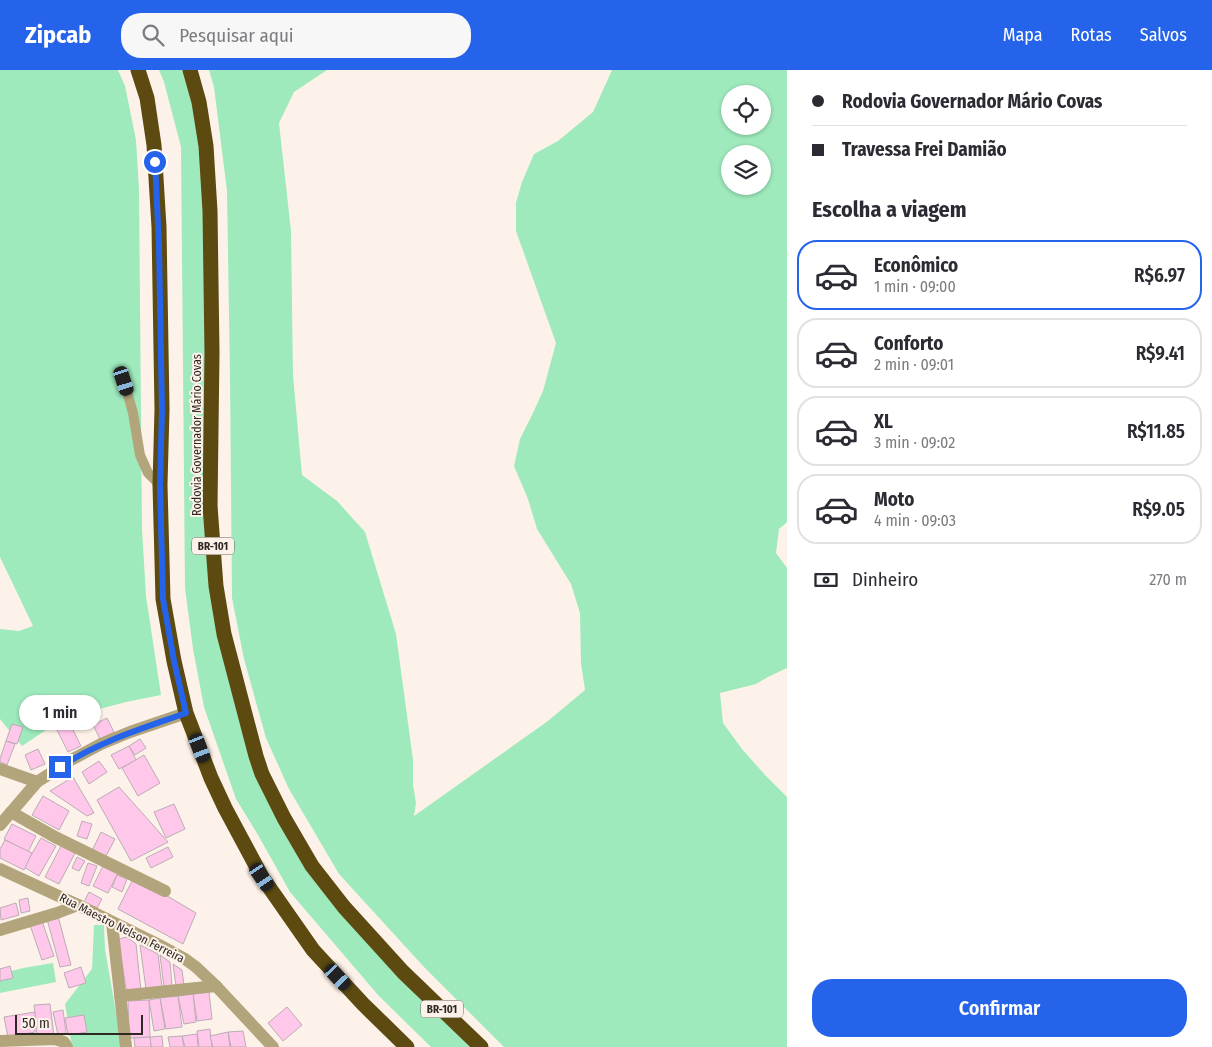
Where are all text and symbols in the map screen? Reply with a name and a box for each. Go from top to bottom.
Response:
search box [121,13,471,58]
text: Zipcab [25,21,91,49]
icon: search [139,21,167,49]
text: Pesquisar aqui [179,24,294,47]
text: Mapa [1003,24,1043,46]
text: Rotas [1071,24,1112,46]
text: Salvos [1140,24,1187,46]
map controls [721,85,771,195]
button: locate [721,85,771,135]
text: Rodovia Governador Mário Covas [842,90,1102,113]
text: Travessa Frei Damião [842,138,1007,161]
button: layers [721,145,771,195]
route start [144,151,166,173]
text: Escolha a viagem [812,196,967,223]
icon: car [814,253,859,298]
text: Econômico [874,254,958,277]
text: R$6.97 [1134,264,1185,287]
text: 1 min · 09:00 [874,277,956,296]
icon: car [814,331,859,376]
text: Conforto [874,332,943,355]
text: R$9.41 [1136,342,1185,365]
street label: Rodovia Governador Mário Covas [190,354,204,516]
text: 2 min · 09:01 [874,355,954,374]
car [112,364,135,398]
icon: car [814,409,859,454]
text: XL [874,410,893,433]
text: R$11.85 [1127,420,1185,443]
text: 3 min · 09:02 [874,433,955,452]
icon: car [814,487,859,532]
text: Moto [874,488,914,511]
text: R$9.05 [1132,498,1185,521]
text: 4 min · 09:03 [874,511,956,530]
road number: BR-101 [192,538,234,554]
icon: cash [812,566,840,594]
text: Dinheiro [852,568,918,591]
text: 270 m [1149,570,1187,589]
callout: 1 min [19,694,101,730]
text: 1 min [43,703,77,722]
car [187,731,212,765]
route end [49,756,71,778]
car [247,860,276,894]
street label: Rua Maestro Nelson Ferreira [57,890,187,966]
car [322,961,353,993]
button: Confirmar [812,979,1187,1037]
road number: BR-101 [421,1001,463,1018]
scale bar [15,1012,142,1035]
text: 50 m [22,1015,50,1032]

